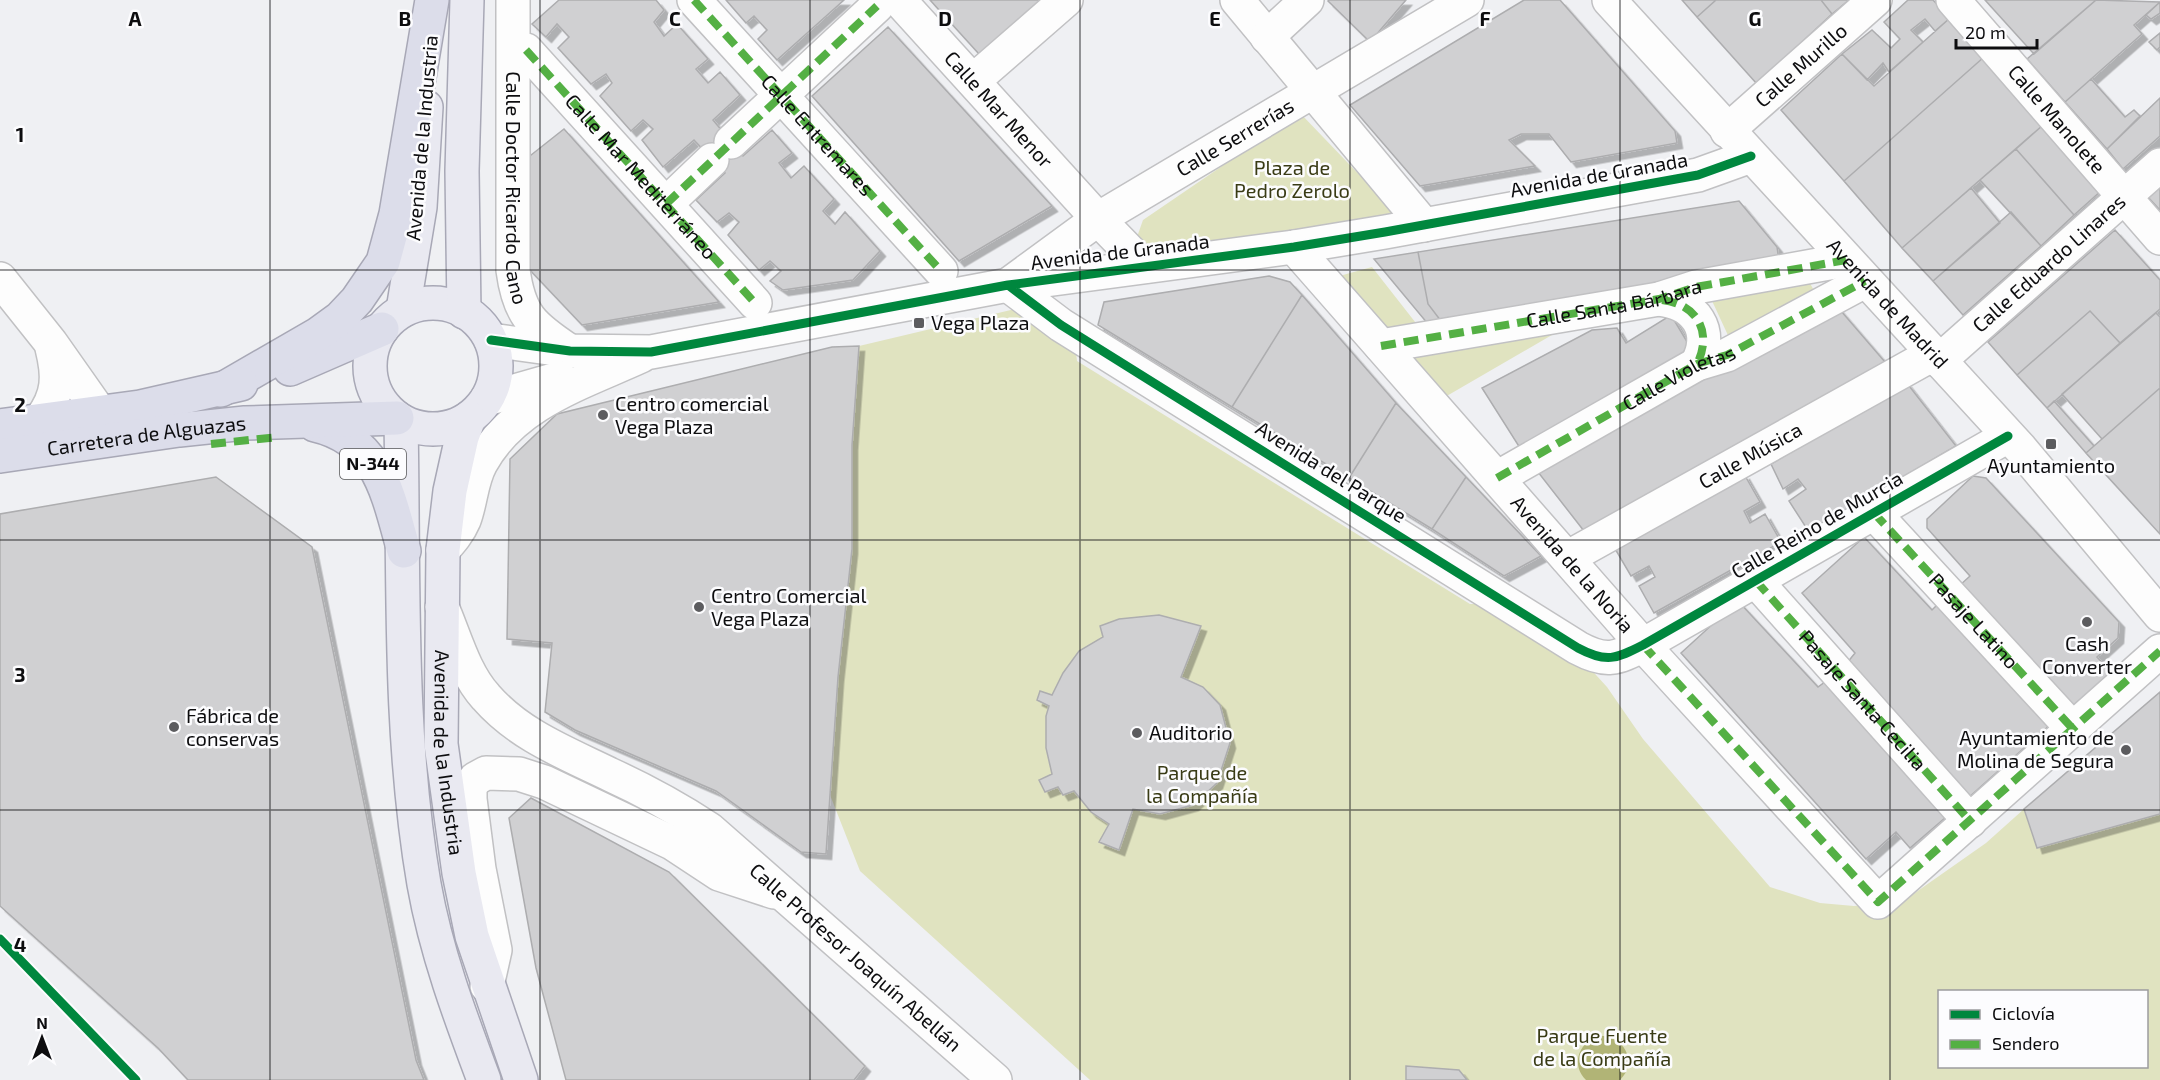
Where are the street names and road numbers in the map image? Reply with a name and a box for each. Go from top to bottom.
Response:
street label: Calle Murillo [1750,18,1851,112]
street label: Avenida de la Industria [400,34,442,242]
street label: Calle Mar Menor [940,45,1058,172]
street label: Calle Manolete [2004,59,2111,178]
street label: Calle Entremares [757,69,879,200]
street label: Calle Doctor Ricardo Cano [502,71,533,307]
street label: Calle Mar Mediterráneo [561,89,722,264]
street label: Calle Serrerías [1172,93,1298,181]
street label: Avenida de Granada [1508,147,1690,201]
street label: Calle Eduardo Linares [1967,189,2130,337]
street label: Avenida de Granada [1029,228,1211,274]
street label: Avenida de Madrid [1823,233,1954,373]
street label: Calle Santa Bárbara [1524,273,1704,332]
street label: Calle Violetas [1618,340,1739,415]
street label: Carretera de Alguazas [45,410,247,460]
street label: Avenida del Parque [1252,415,1411,527]
street label: Calle Música [1694,417,1806,493]
road number: N-344 [340,449,406,479]
street label: Calle Reino de Murcia [1727,465,1906,583]
street label: Avenida de la Noria [1506,490,1639,637]
street label: Pasaje Latino [1925,568,2024,673]
street label: Pasaje Santa Cecilia [1794,625,1932,775]
street label: Avenida de la Industria [430,650,469,857]
street label: Calle Profesor Joaquín Abellán [745,858,967,1056]

